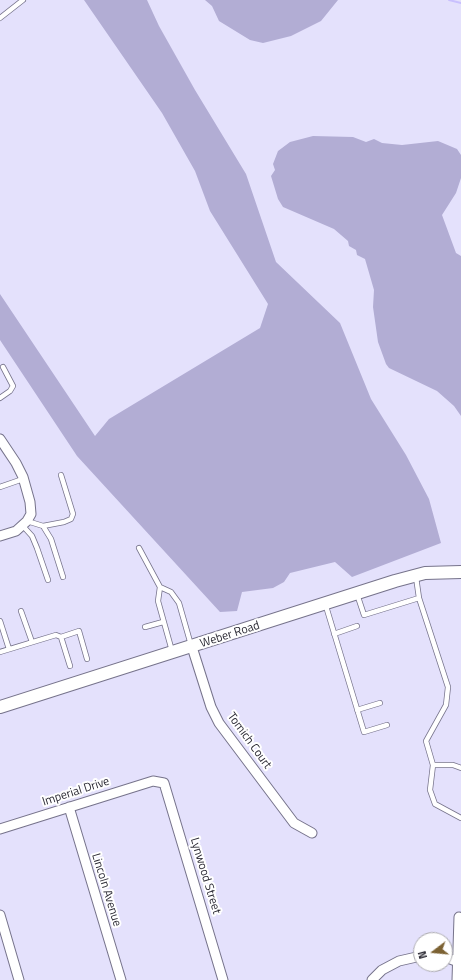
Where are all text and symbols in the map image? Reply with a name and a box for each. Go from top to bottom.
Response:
street label: Weber Road [198,619,262,651]
street label: Tomich Court [224,710,274,772]
street label: Imperial Drive [41,774,111,810]
street label: Lynwood Street [187,836,223,916]
street label: Lincoln Avenue [88,852,124,928]
north arrow [413,932,453,972]
text: N [414,949,431,961]

